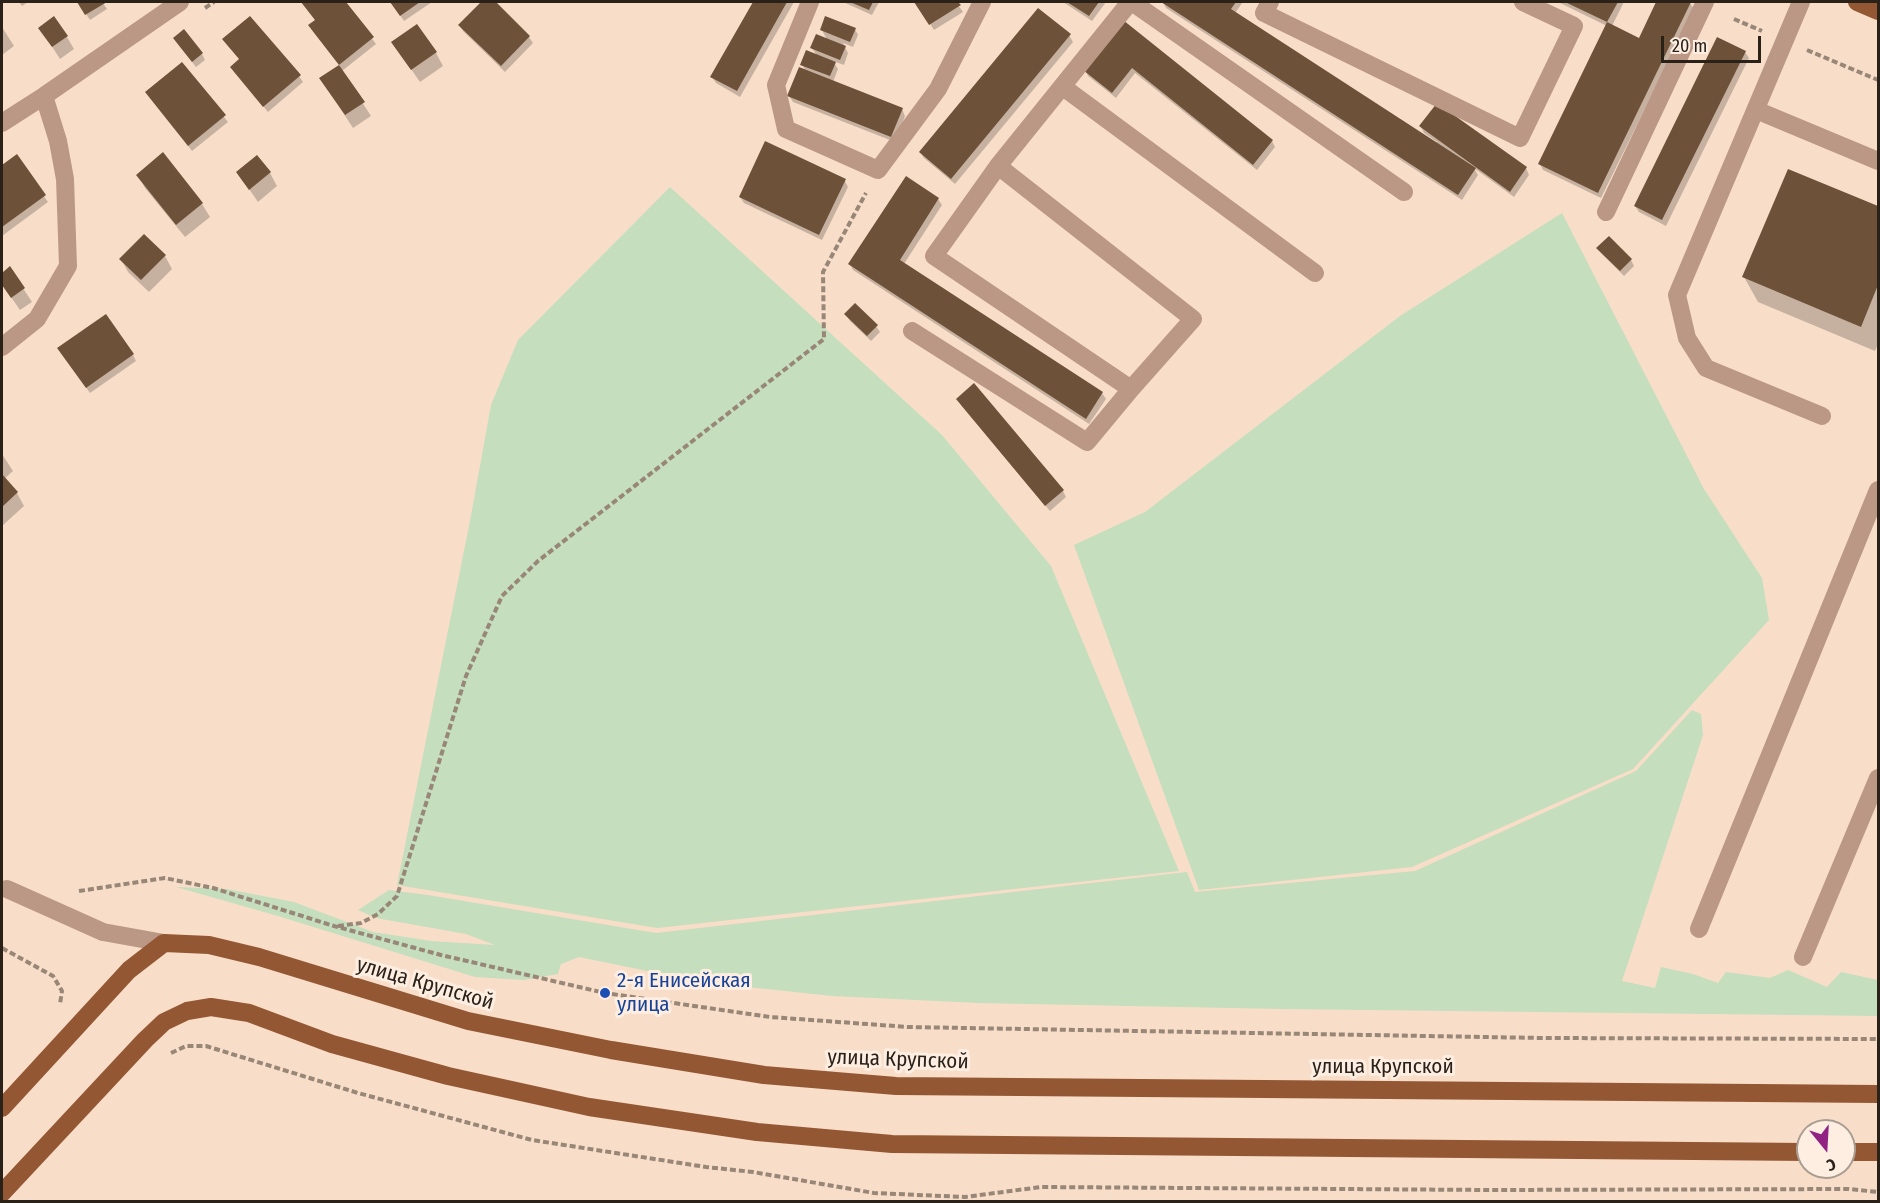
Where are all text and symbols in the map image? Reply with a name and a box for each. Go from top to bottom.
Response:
scale bar [1664,24,1764,62]
text: 20 m [1672,35,1707,57]
street label: улица Крупской [354,952,496,1016]
place label: 2-я Енисейская улица [617,968,751,1018]
marker: 2-я Енисейская улица [598,986,612,1000]
street label: улица Крупской [827,1045,969,1075]
street label: улица Крупской [1312,1054,1454,1080]
north arrow [1796,1119,1856,1179]
text: С [1824,1154,1838,1175]

